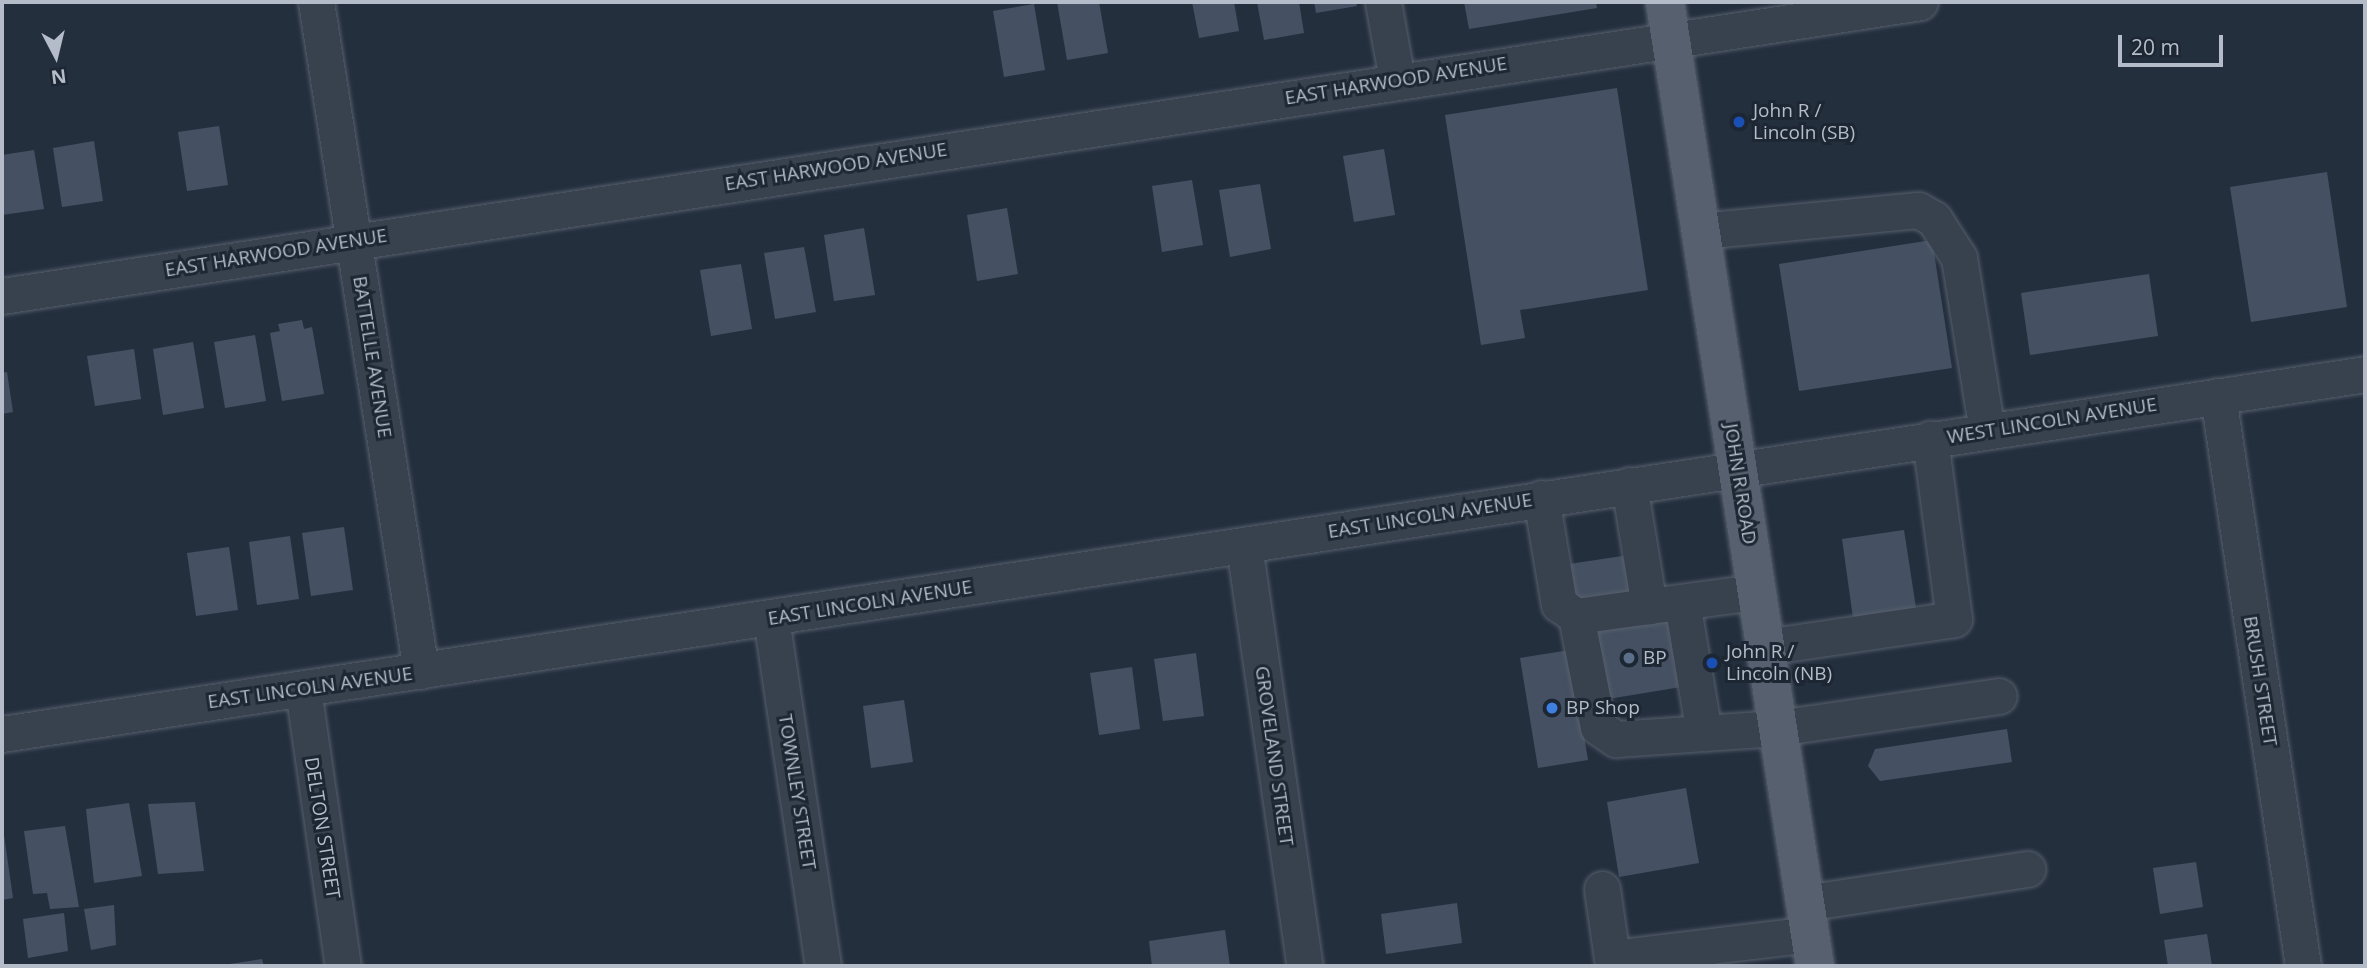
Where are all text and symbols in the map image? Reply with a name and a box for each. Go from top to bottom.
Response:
north arrow [21,21,91,91]
scale bar [2122,21,2227,65]
text: 20 m [2131,33,2180,61]
street label: EAST HARWOOD AVENUE [1283,52,1509,110]
text: N [49,63,68,91]
place label: John R / Lincoln (SB) [1753,100,1855,144]
marker: John R / Lincoln (SB) [1731,114,1747,130]
street label: EAST HARWOOD AVENUE [723,138,949,196]
street label: EAST HARWOOD AVENUE [163,224,389,282]
street label: BATTELLE AVENUE [348,274,396,440]
street label: WEST LINCOLN AVENUE [1946,393,2158,449]
street label: JOHN R ROAD [1719,422,1761,546]
street label: EAST LINCOLN AVENUE [1326,489,1534,543]
street label: EAST LINCOLN AVENUE [766,576,974,630]
street label: BRUSH STREET [2238,614,2282,748]
place label: John R / Lincoln (NB) [1726,641,1832,685]
place label: BP [1643,647,1667,669]
marker: BP [1621,650,1637,666]
marker: John R / Lincoln (NB) [1704,655,1720,671]
street label: EAST LINCOLN AVENUE [206,662,414,714]
street label: GROVELAND STREET [1250,665,1298,847]
place label: BP Shop [1566,697,1640,719]
marker: BP Shop [1544,700,1560,716]
street label: TOWNLEY STREET [773,713,821,871]
street label: DELTON STREET [300,756,344,900]

